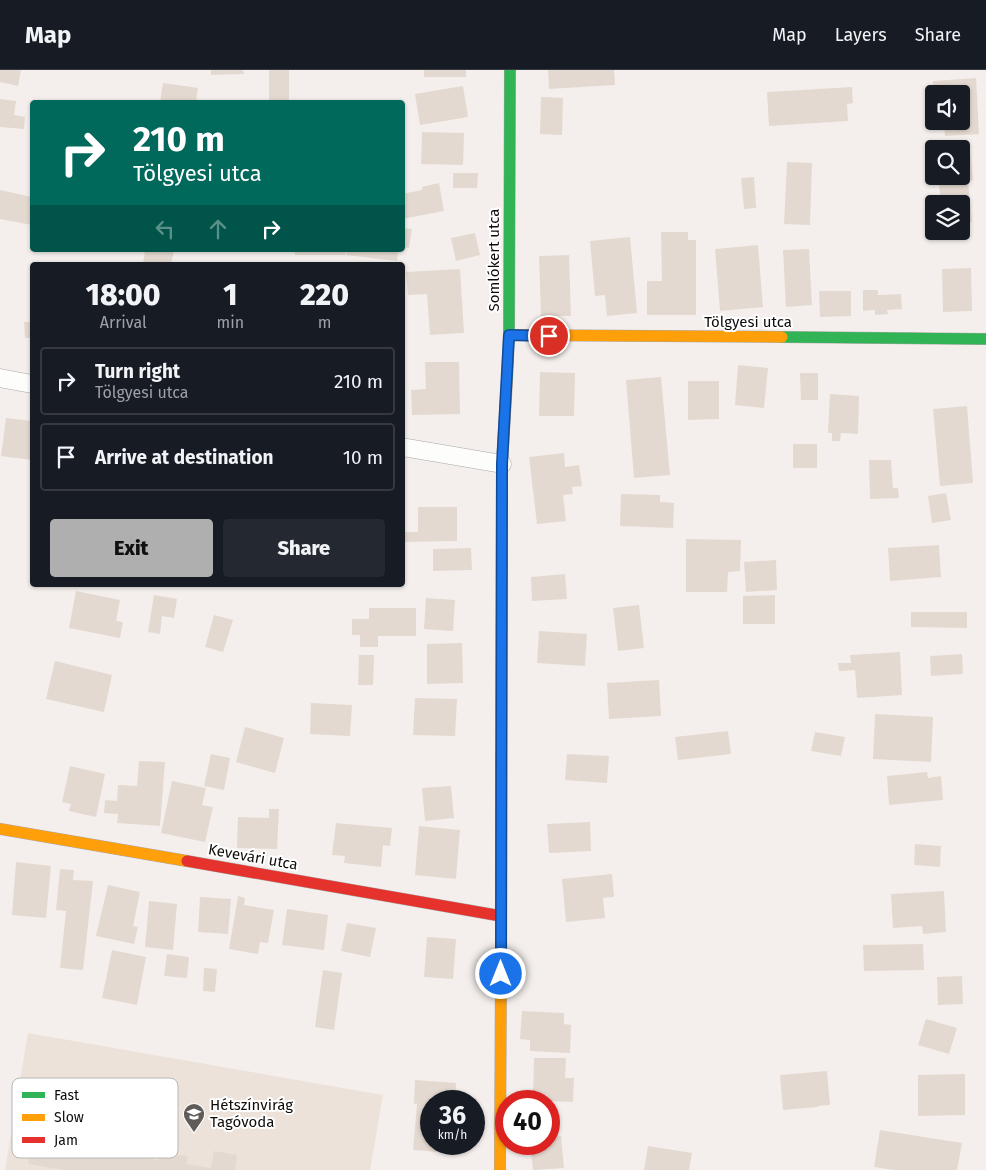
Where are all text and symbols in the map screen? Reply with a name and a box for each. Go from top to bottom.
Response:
text: Map [25,21,71,49]
text: Map [772,24,807,46]
text: Layers [835,24,887,46]
text: Share [915,24,961,46]
map controls [925,85,970,240]
button: sound [925,85,970,130]
text: 210 m [133,118,225,160]
icon: right [50,120,115,185]
button: search [925,140,970,185]
text: Tölgyesi utca [133,160,262,187]
button: layers [925,195,970,240]
street label: Somlókert utca [485,209,503,311]
icon: left [151,215,179,243]
icon: ahead [204,215,232,243]
icon: right [257,215,285,243]
text: 18:00 [86,277,161,313]
text: 1 [223,277,237,313]
text: 220 [300,277,349,313]
text: Arrival [100,313,147,332]
text: min [216,313,244,332]
text: m [318,313,331,332]
street label: Tölgyesi utca [704,313,792,331]
pin [528,315,570,357]
icon: arrive [535,322,563,350]
text: Turn right [95,360,180,383]
icon: right [52,367,80,395]
text: 210 m [334,370,383,393]
text: Tölgyesi utca [95,383,189,402]
icon: arrive [52,443,80,471]
text: Arrive at destination [95,446,274,469]
text: 10 m [343,446,383,469]
button: Exit [50,519,213,577]
button: Share [223,519,385,577]
street label: Kevevári utca [207,840,299,874]
position arrow [474,947,526,999]
legend [12,1078,178,1158]
text: Fast [54,1087,80,1104]
speed limit sign: 40 [495,1090,560,1155]
place label: Hétszínvirág Tagóvoda [210,1096,293,1131]
text: 36 [439,1101,466,1131]
school or university icon: Hétszínvirág Tagóvoda [182,1102,206,1133]
text: Slow [54,1109,84,1126]
text: km/h [438,1128,467,1142]
text: Jam [54,1132,78,1149]

